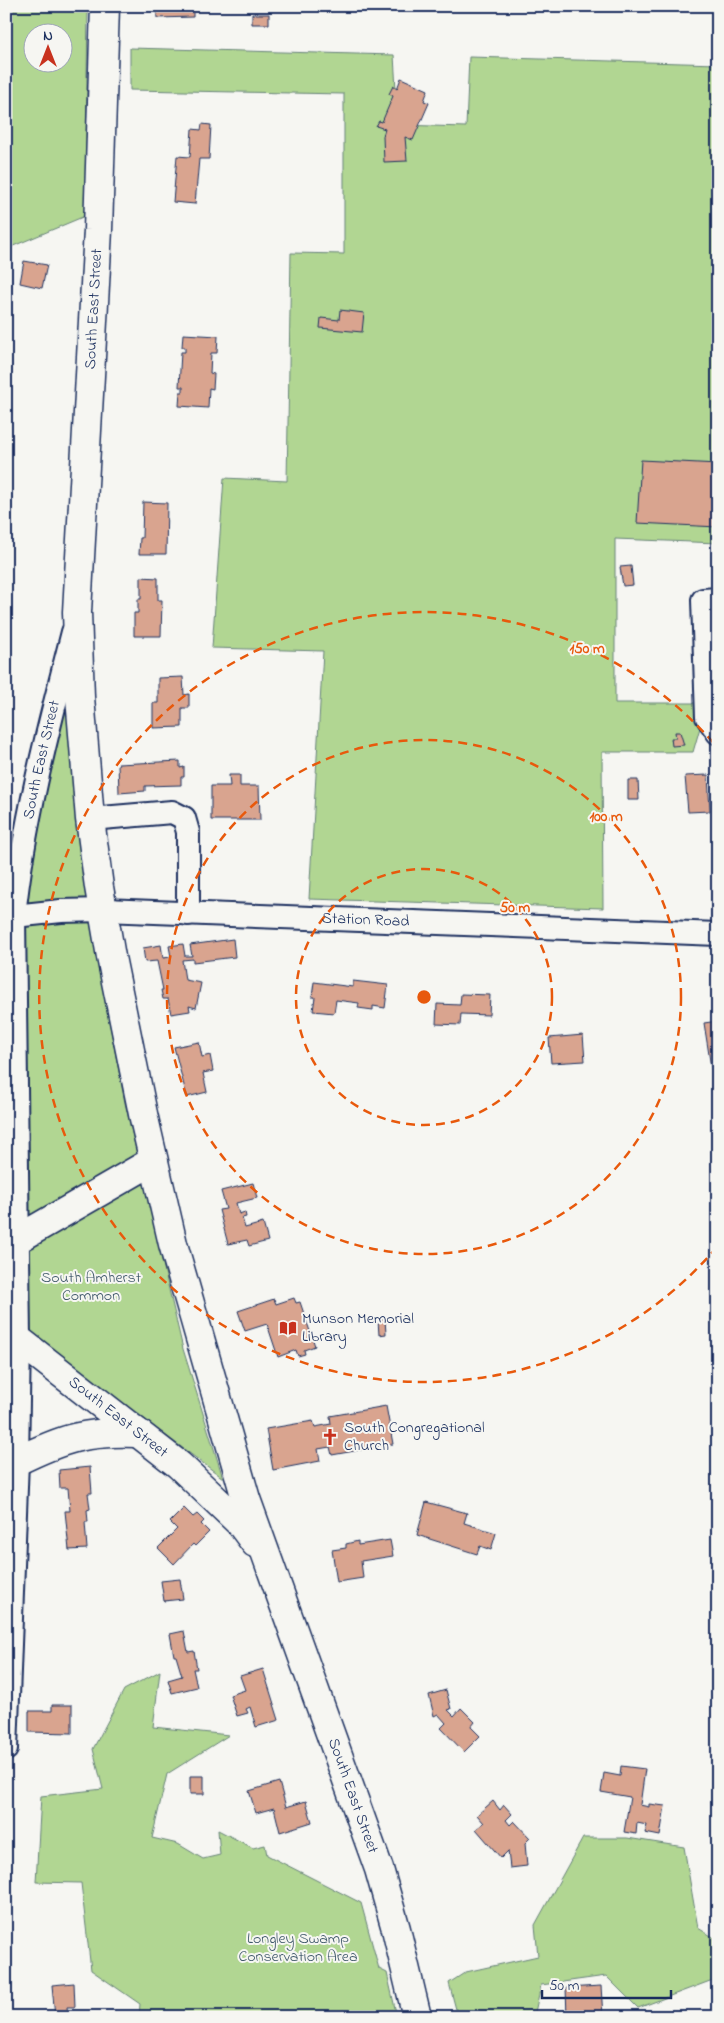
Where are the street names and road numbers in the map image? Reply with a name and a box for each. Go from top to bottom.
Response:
street label: South East Street [79,247,109,370]
street label: South East Street [17,697,67,821]
street label: Station Road [321,907,410,934]
street label: South East Street [63,1371,174,1464]
street label: South East Street [321,1735,385,1857]

